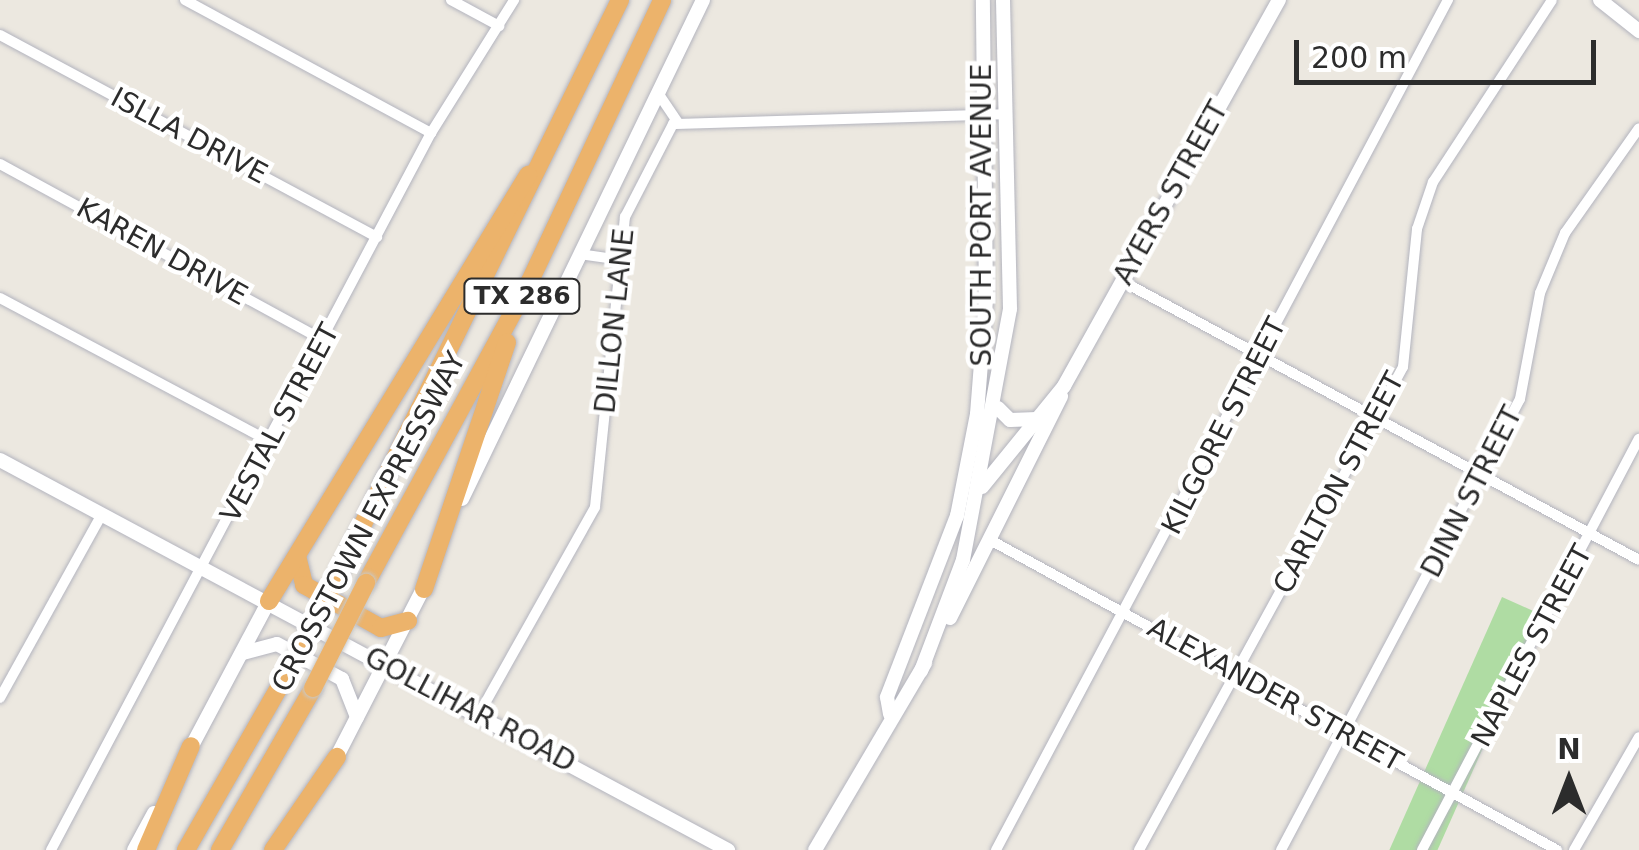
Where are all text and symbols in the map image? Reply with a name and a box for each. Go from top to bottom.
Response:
scale bar [1299,20,1602,82]
text: 200 m [1311,40,1407,75]
street label: SOUTH PORT AVENUE [965,63,999,367]
street label: ISLLA DRIVE [105,81,273,191]
street label: AYERS STREET [1107,95,1235,291]
street label: KAREN DRIVE [71,191,253,313]
street label: DILLON LANE [589,227,641,415]
road number: TX 286 [462,276,582,316]
street label: KILGORE STREET [1155,312,1293,540]
street label: VESTAL STREET [214,318,346,528]
street label: CROSSTOWN EXPRESSWAY [265,346,473,698]
street label: CARLTON STREET [1266,367,1412,599]
street label: DINN STREET [1414,401,1530,583]
street label: NAPLES STREET [1465,539,1599,753]
street label: ALEXANDER STREET [1142,611,1408,779]
street label: GOLLIHAR ROAD [359,640,581,780]
north arrow [1519,730,1619,830]

